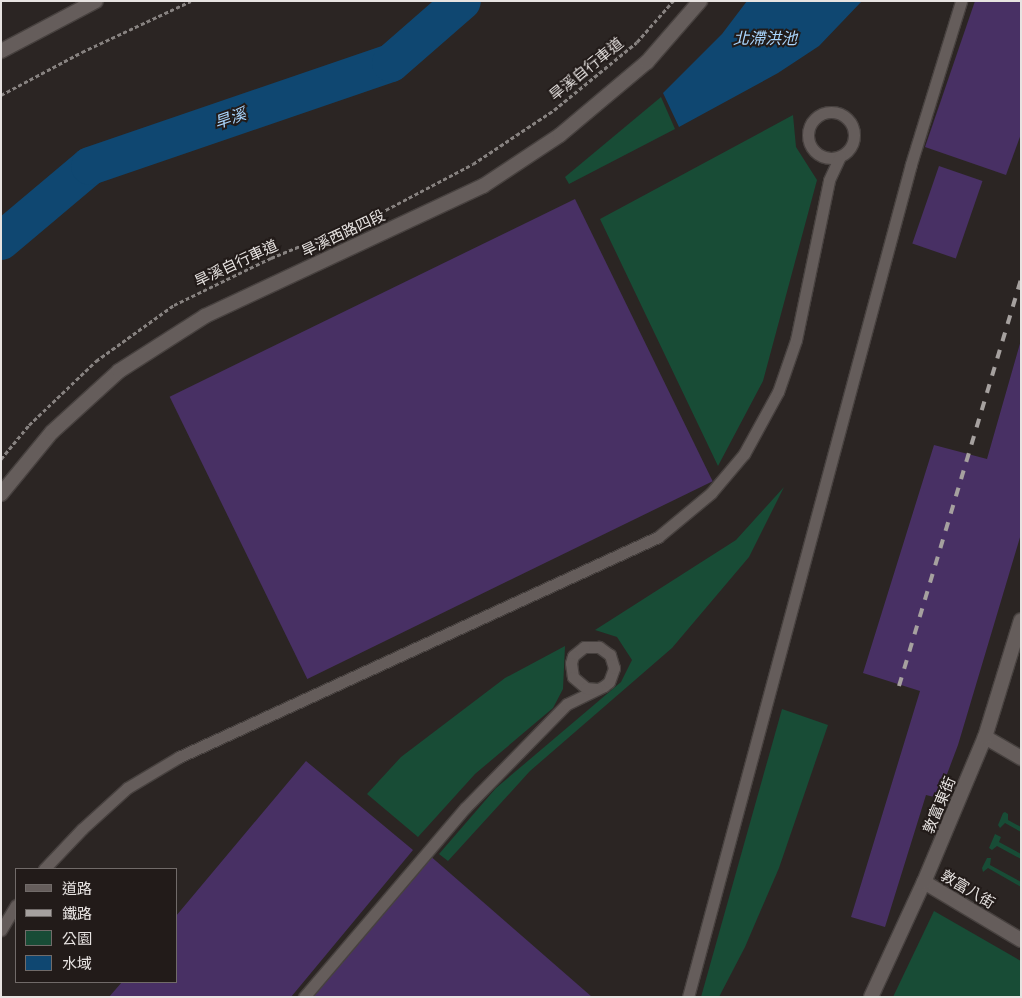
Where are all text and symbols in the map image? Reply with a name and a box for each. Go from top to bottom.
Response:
water label: 北滯洪池 [733,28,797,48]
street label: 旱溪自行車道 [545,34,627,104]
water label: 旱溪 [212,104,248,132]
street label: 旱溪西路四段 [298,206,388,260]
street label: 旱溪自行車道 [191,236,281,290]
street label: 敦富東街 [919,774,959,836]
street label: 敦富八街 [938,866,998,912]
legend [15,868,178,983]
text: 道路 [62,878,92,898]
text: 鐵路 [62,903,92,923]
text: 公園 [62,928,92,948]
text: 水域 [62,953,92,973]

